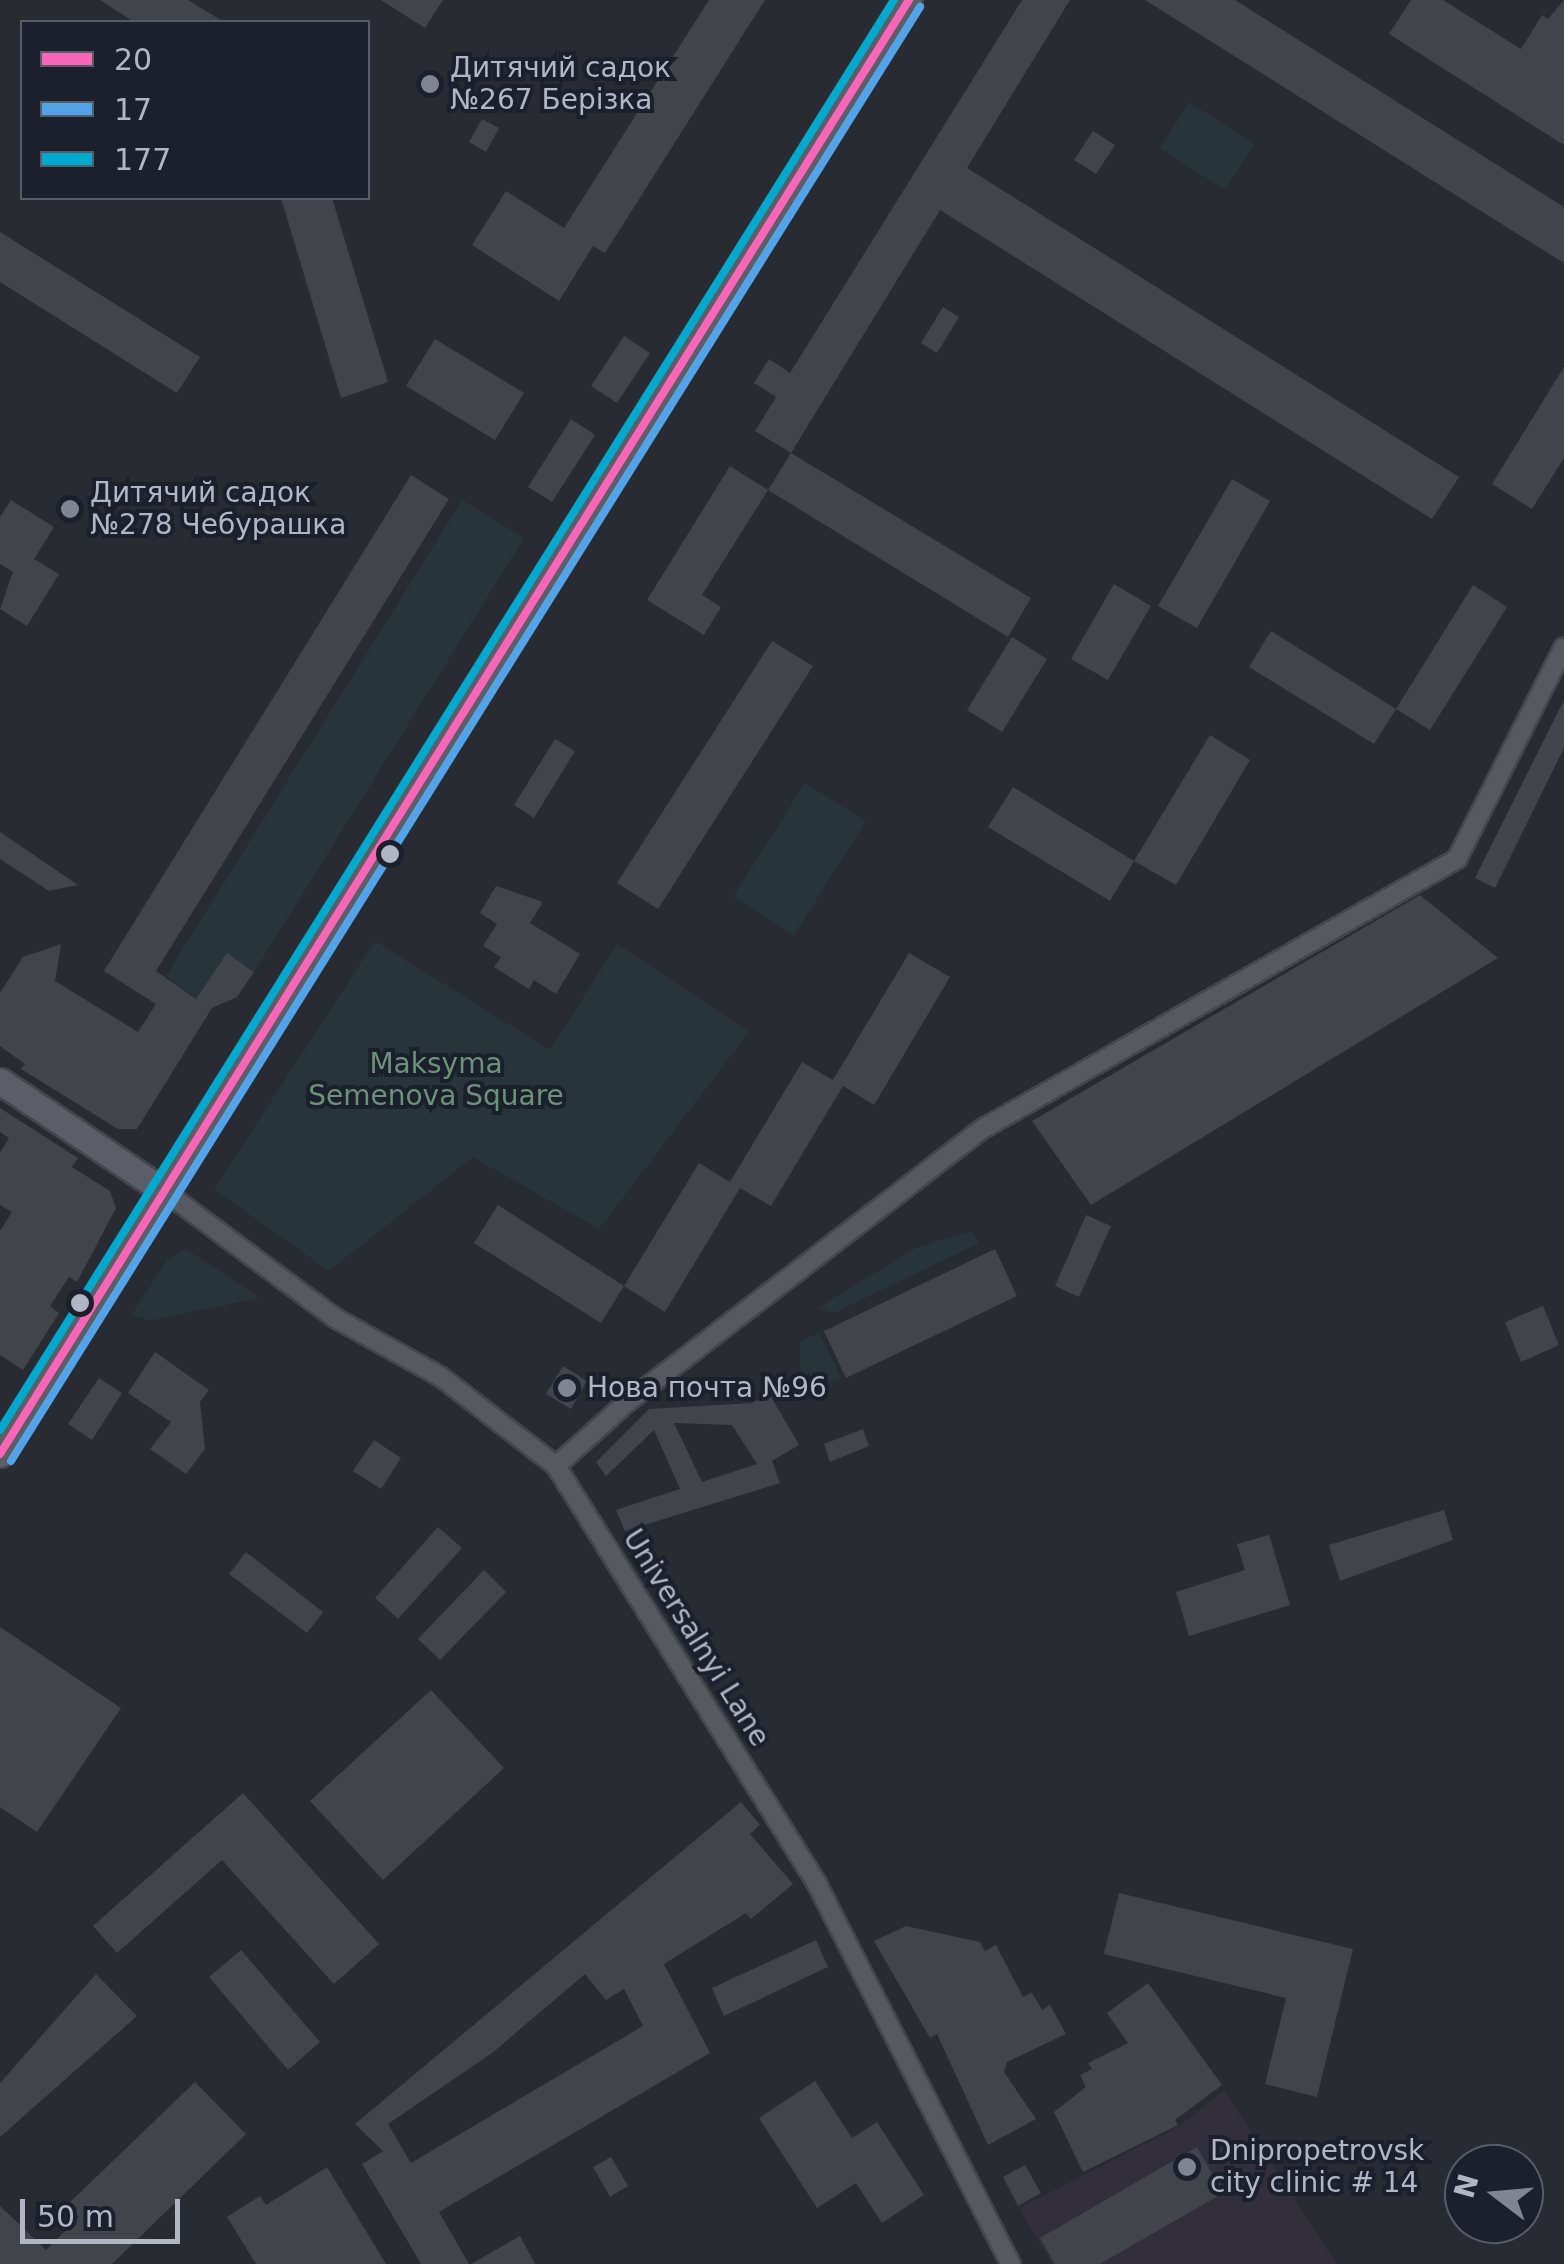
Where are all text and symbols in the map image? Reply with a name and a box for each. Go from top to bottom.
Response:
legend [20,20,370,200]
text: 20 [114,42,152,77]
place label: Дитячий садок №267 Берізка [450,51,671,117]
marker: Дитячий садок №267 Берізка [419,73,441,95]
text: 17 [114,92,152,127]
text: 177 [114,142,171,177]
place label: Дитячий садок №278 Чебурашка [90,476,346,542]
marker: Дитячий садок №278 Чебурашка [59,498,81,520]
unlabelled marker [380,844,400,864]
park label: Maksyma Semenova Square [308,1047,564,1113]
unlabelled marker [70,1293,90,1313]
place label: Нова почта №96 [587,1371,827,1405]
marker: Нова почта №96 [556,1377,578,1399]
street label: Universalnyi Lane [616,1523,776,1753]
place label: Dnipropetrovsk city clinic # 14 [1210,2134,1424,2200]
north arrow [1444,2144,1544,2244]
marker: Dnipropetrovsk city clinic # 14 [1174,2154,1200,2180]
text: N [1448,2170,1486,2202]
scale bar [25,2179,185,2241]
text: 50 m [37,2199,114,2234]

